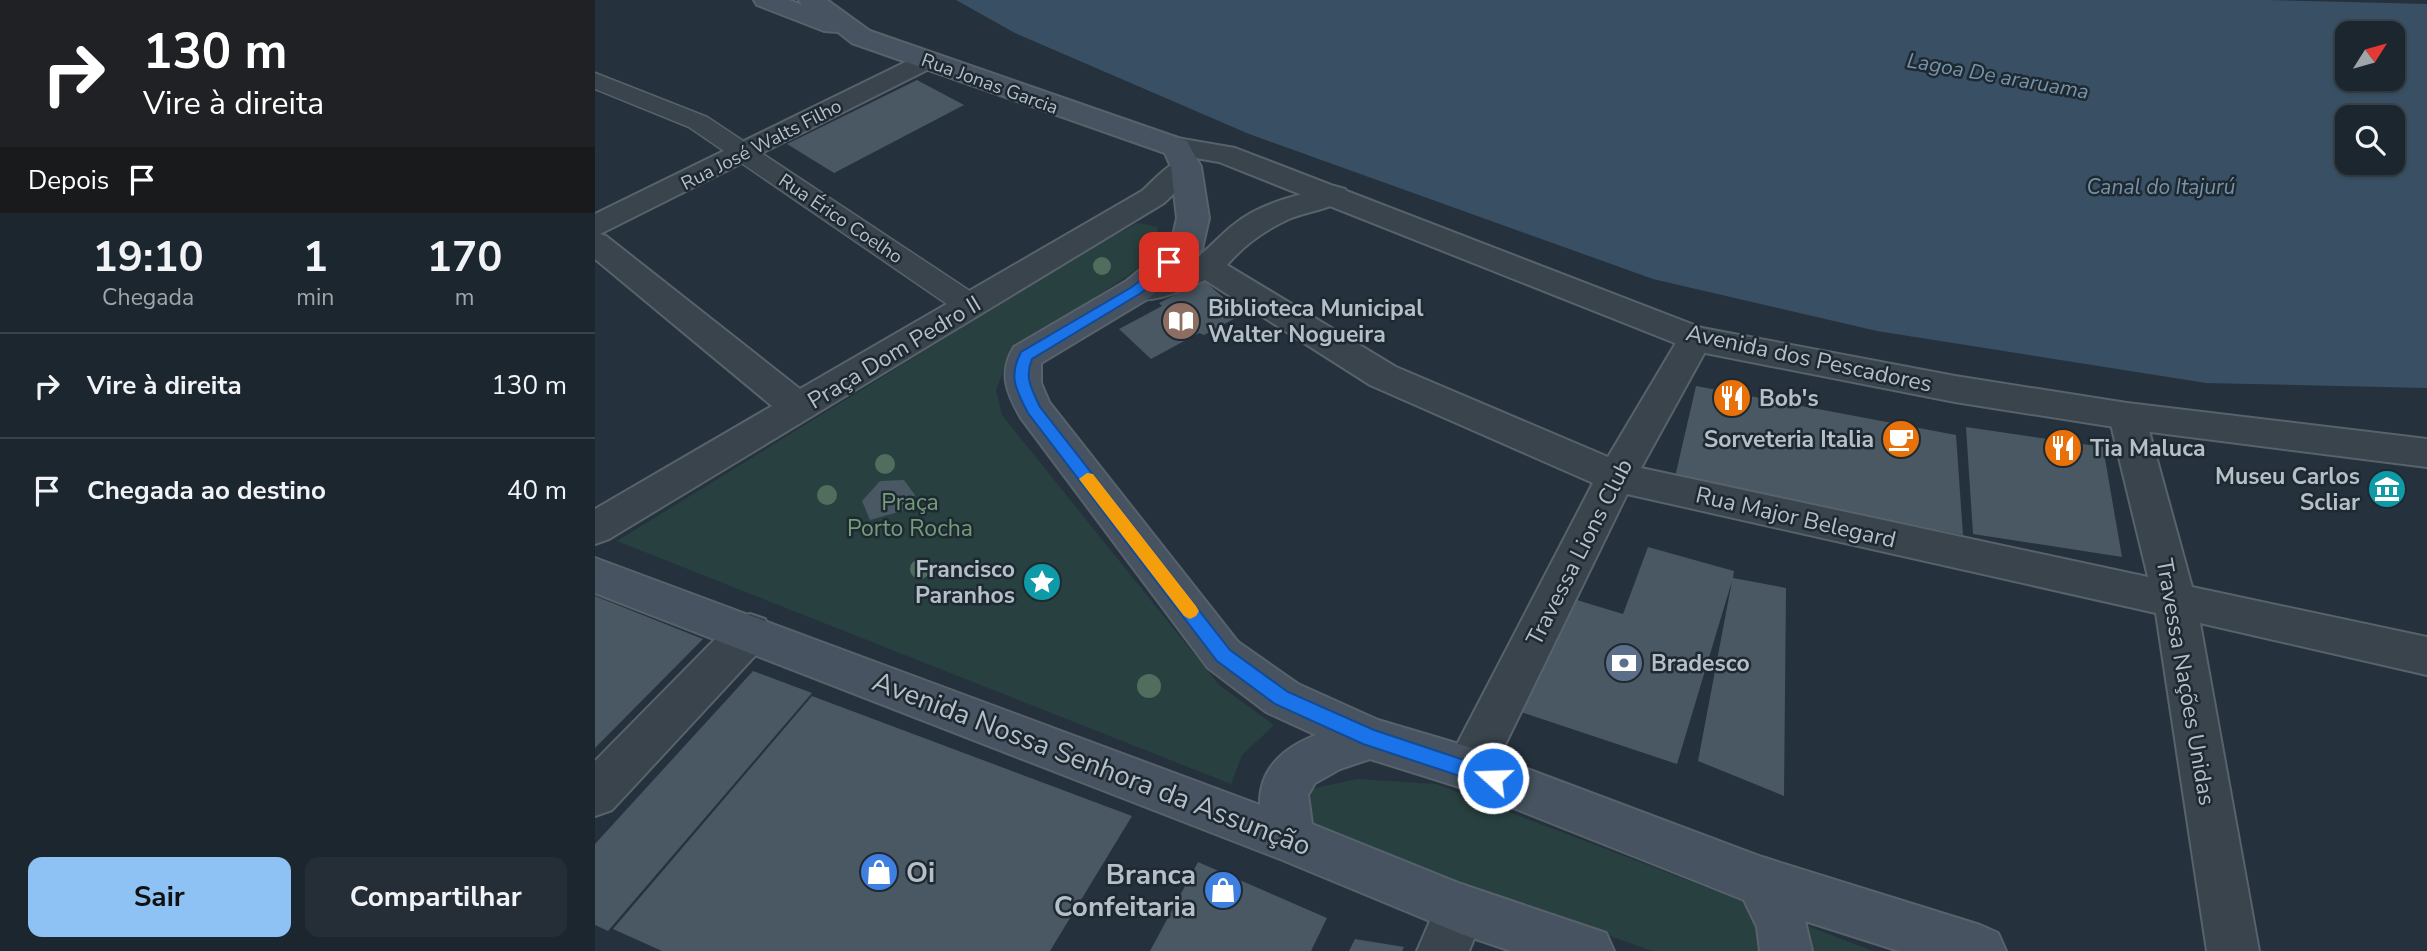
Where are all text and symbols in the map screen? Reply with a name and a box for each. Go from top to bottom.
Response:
text: 130 m [143,18,287,85]
north arrow [2335,21,2405,91]
map controls [2335,21,2405,175]
icon: right [28,28,119,119]
water label: Lagoa De araruama [1905,46,2091,106]
street label: Rua Jonas Garcia [918,47,1062,121]
text: Vire à direita [143,82,324,125]
street label: Rua José Walts Filho [677,93,846,197]
button: search [2335,105,2405,175]
icon: arrive [123,161,161,199]
text: Depois [28,163,109,198]
street label: Rua Érico Coelho [773,168,908,270]
water label: Canal do Itajurú [2087,173,2235,201]
text: 19:10 [93,229,204,286]
text: 1 [303,229,328,286]
text: 170 [427,229,502,286]
pin [1139,232,1199,292]
icon: arrive [1150,243,1188,281]
text: Chegada [102,282,194,313]
text: min [296,282,334,313]
text: m [455,282,475,313]
street label: Praça Dom Pedro II [802,288,987,416]
place label: Biblioteca Municipal Walter Nogueira [1208,293,1424,350]
library icon: Biblioteca Municipal Walter Nogueira [1160,300,1202,342]
street label: Avenida dos Pescadores [1683,317,1935,400]
icon: right [28,367,66,405]
text: Vire à direita [87,368,242,403]
text: 130 m [491,368,567,403]
restaurant icon: Bob's [1711,377,1753,419]
place label: Bob's [1759,383,1819,414]
cafe icon: Sorveteria Italia [1880,418,1922,460]
place label: Sorveteria Italia [1704,424,1874,455]
restaurant icon: Tia Maluca [2042,427,2084,469]
place label: Tia Maluca [2090,433,2206,464]
street label: Travessa Lions Club [1519,454,1640,651]
place label: Museu Carlos Scliar [2215,461,2360,518]
museum icon: Museu Carlos Scliar [2366,468,2408,510]
icon: arrive [28,472,66,510]
text: Chegada ao destino [87,473,326,508]
text: 40 m [507,473,567,508]
street label: Rua Major Belegard [1693,479,1899,556]
park label: Praça Porto Rocha [847,487,973,544]
place label: Francisco Paranhos [915,554,1015,611]
street label: Travessa Nações Unidas [2149,556,2222,808]
place icon: Francisco Paranhos [1021,561,1063,603]
bank icon: Bradesco [1603,642,1645,684]
place label: Bradesco [1651,648,1750,679]
street label: Avenida Nossa Senhora da Assunção [867,663,1316,865]
position arrow [1456,741,1530,815]
shop icon: Oi [858,851,900,893]
place label: Oi [906,854,935,892]
place label: Branca Confeitaria [1054,856,1196,926]
button: Sair [28,857,291,937]
button: Compartilhar [305,857,567,937]
shop icon: Branca Confeitaria [1202,869,1244,911]

